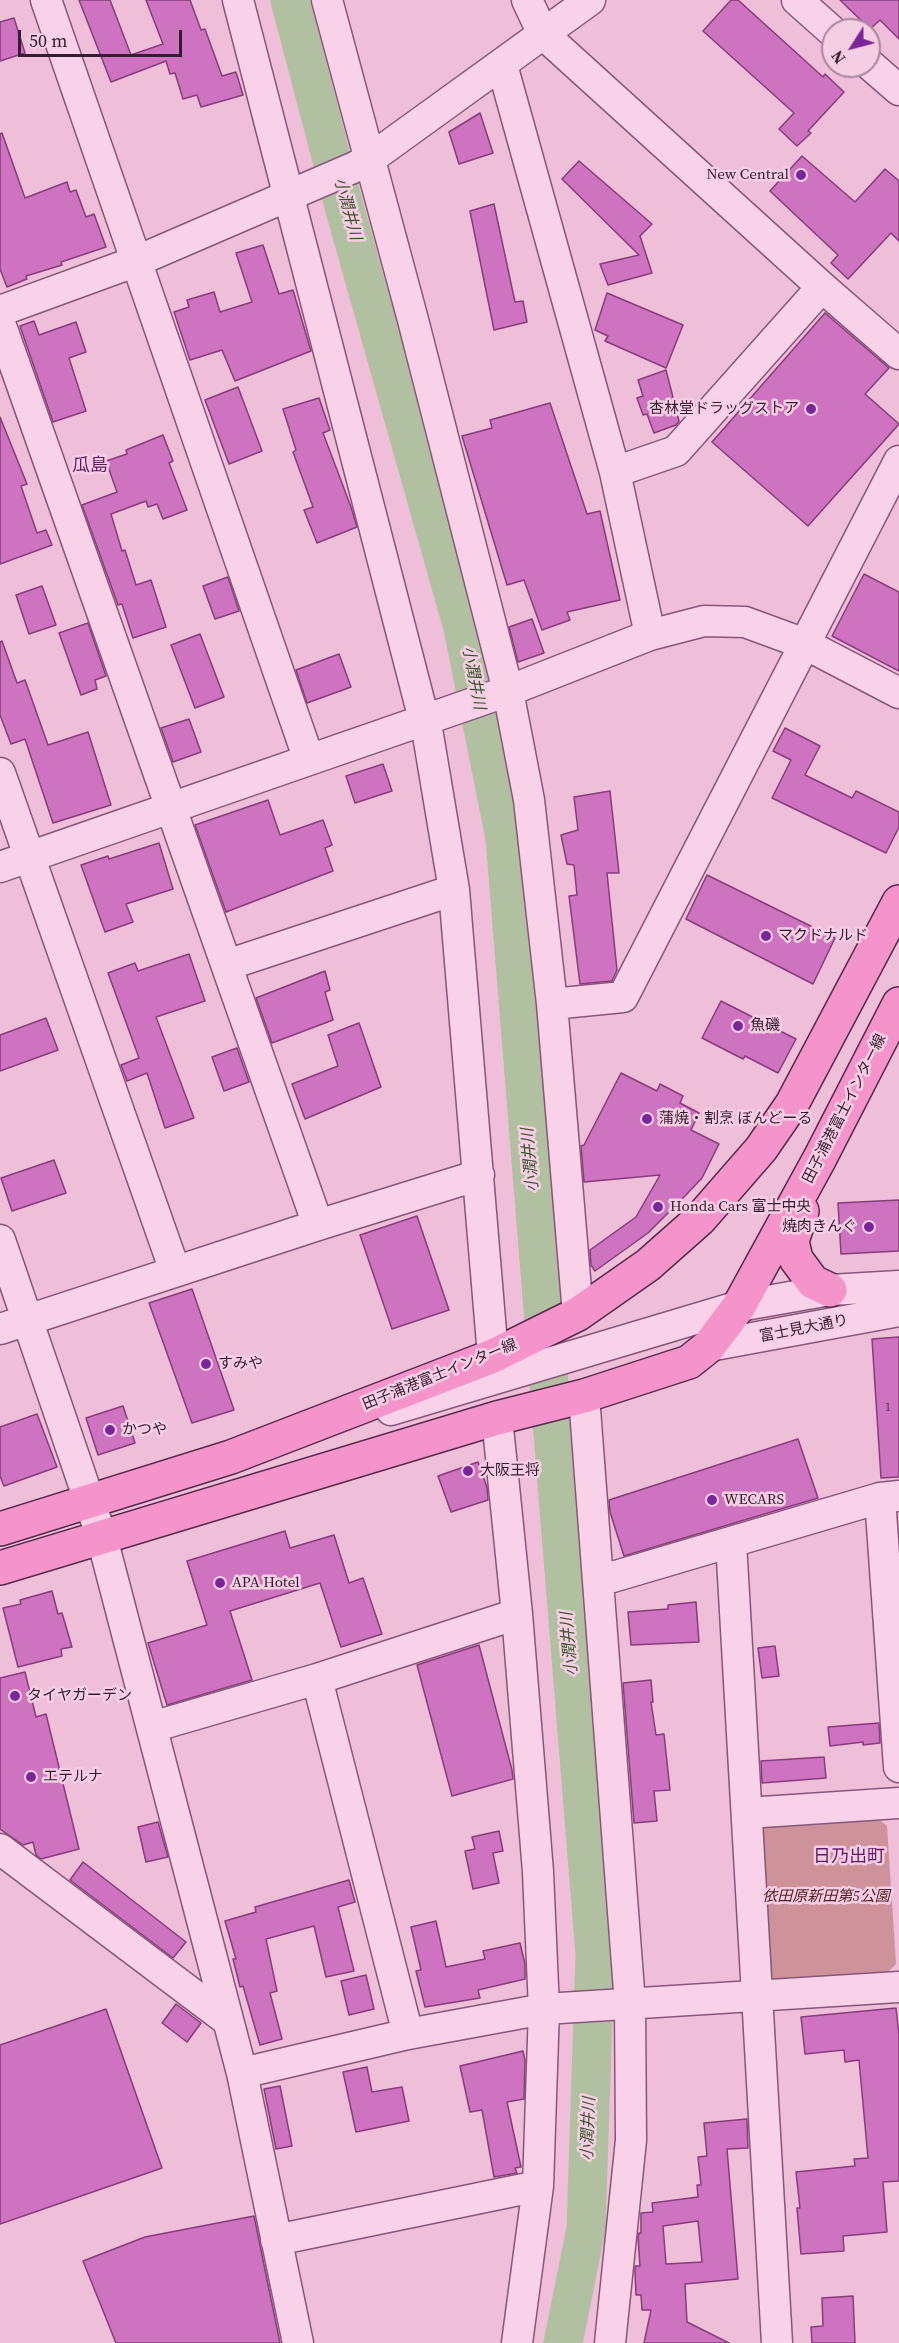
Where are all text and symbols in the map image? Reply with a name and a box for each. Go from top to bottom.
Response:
scale bar [21,18,184,56]
north arrow [821,18,881,78]
text: 50 m [29,28,67,53]
text: N [826,46,850,69]
place label: New Central [706,166,789,184]
marker: New Central [794,168,808,182]
water label: 小潤井川 [329,176,365,242]
place label: 杏林堂ドラッグストア [649,400,799,418]
marker: 杏林堂ドラッグストア [804,402,818,416]
district label: 瓜島 [72,455,108,477]
water label: 小潤井川 [457,645,489,711]
place label: マクドナルド [778,927,868,945]
marker: マクドナルド [759,929,773,943]
place label: 魚磯 [750,1017,780,1035]
marker: 魚磯 [731,1019,745,1033]
street label: 田子浦港富士インター線 [800,1031,890,1187]
place label: 蒲焼・割烹 ぼんどーる [659,1110,812,1128]
marker: 蒲焼・割烹 ぼんどーる [640,1112,654,1126]
water label: 小潤井川 [519,1127,543,1193]
place label: Honda Cars 富士中央 [670,1198,812,1216]
marker: Honda Cars 富士中央 [651,1200,665,1214]
place label: 焼肉きんぐ [782,1218,857,1236]
marker: 焼肉きんぐ [862,1220,876,1234]
street label: 富士見大通り [758,1312,850,1346]
street label: 田子浦港富士インター線 [360,1336,520,1414]
place label: すみや [218,1355,263,1373]
marker: すみや [199,1357,213,1371]
house number: 1 [885,1401,891,1415]
place label: かつや [122,1421,167,1439]
marker: かつや [103,1423,117,1437]
place label: 大阪王将 [480,1462,540,1480]
marker: 大阪王将 [461,1464,475,1478]
place label: WECARS [724,1491,784,1509]
marker: WECARS [705,1493,719,1507]
place label: APA Hotel [232,1574,300,1592]
marker: APA Hotel [213,1576,227,1590]
water label: 小潤井川 [558,1611,582,1677]
place label: タイヤガーデン [27,1687,132,1705]
marker: タイヤガーデン [8,1689,22,1703]
place label: エテルナ [43,1768,103,1786]
marker: エテルナ [24,1770,38,1784]
district label: 日乃出町 [813,1846,885,1868]
park label: 依田原新田第5公園 [762,1888,890,1906]
water label: 小潤井川 [578,2097,600,2161]

